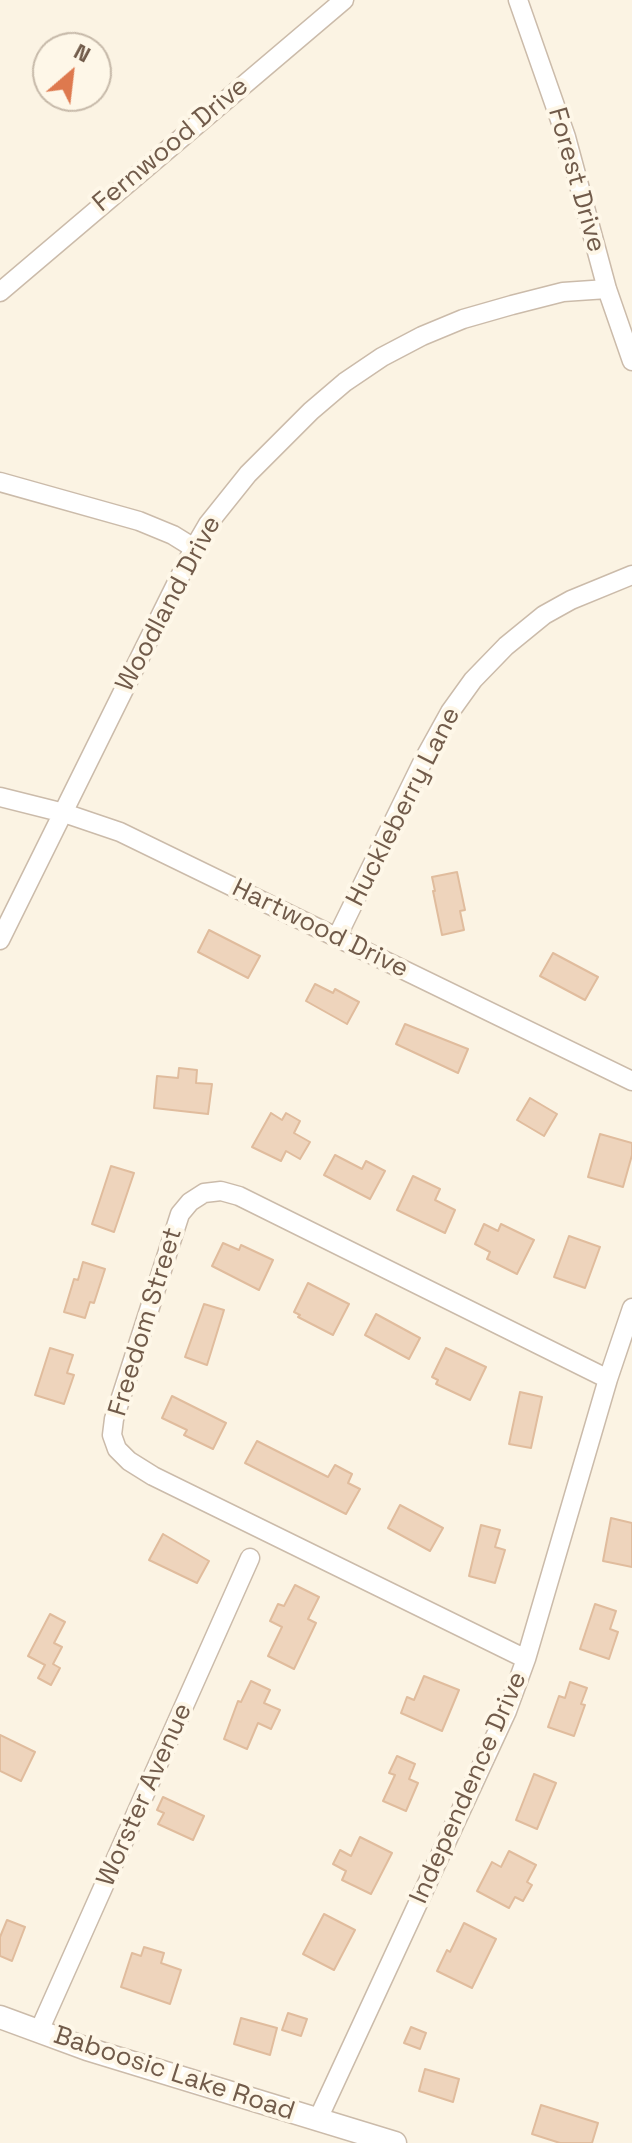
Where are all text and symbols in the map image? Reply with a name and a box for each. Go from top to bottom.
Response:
north arrow [32,32,112,112]
text: N [69,37,95,68]
street label: Fernwood Drive [87,71,255,219]
street label: Forest Drive [540,104,612,256]
street label: Woodland Drive [110,511,228,697]
street label: Huckleberry Lane [340,702,468,912]
street label: Hartwood Drive [227,873,413,985]
street label: Freedom Street [103,1224,189,1420]
street label: Independence Drive [404,1667,534,1909]
street label: Worster Avenue [91,1699,199,1891]
street label: Baboosic Lake Road [50,2020,298,2128]

